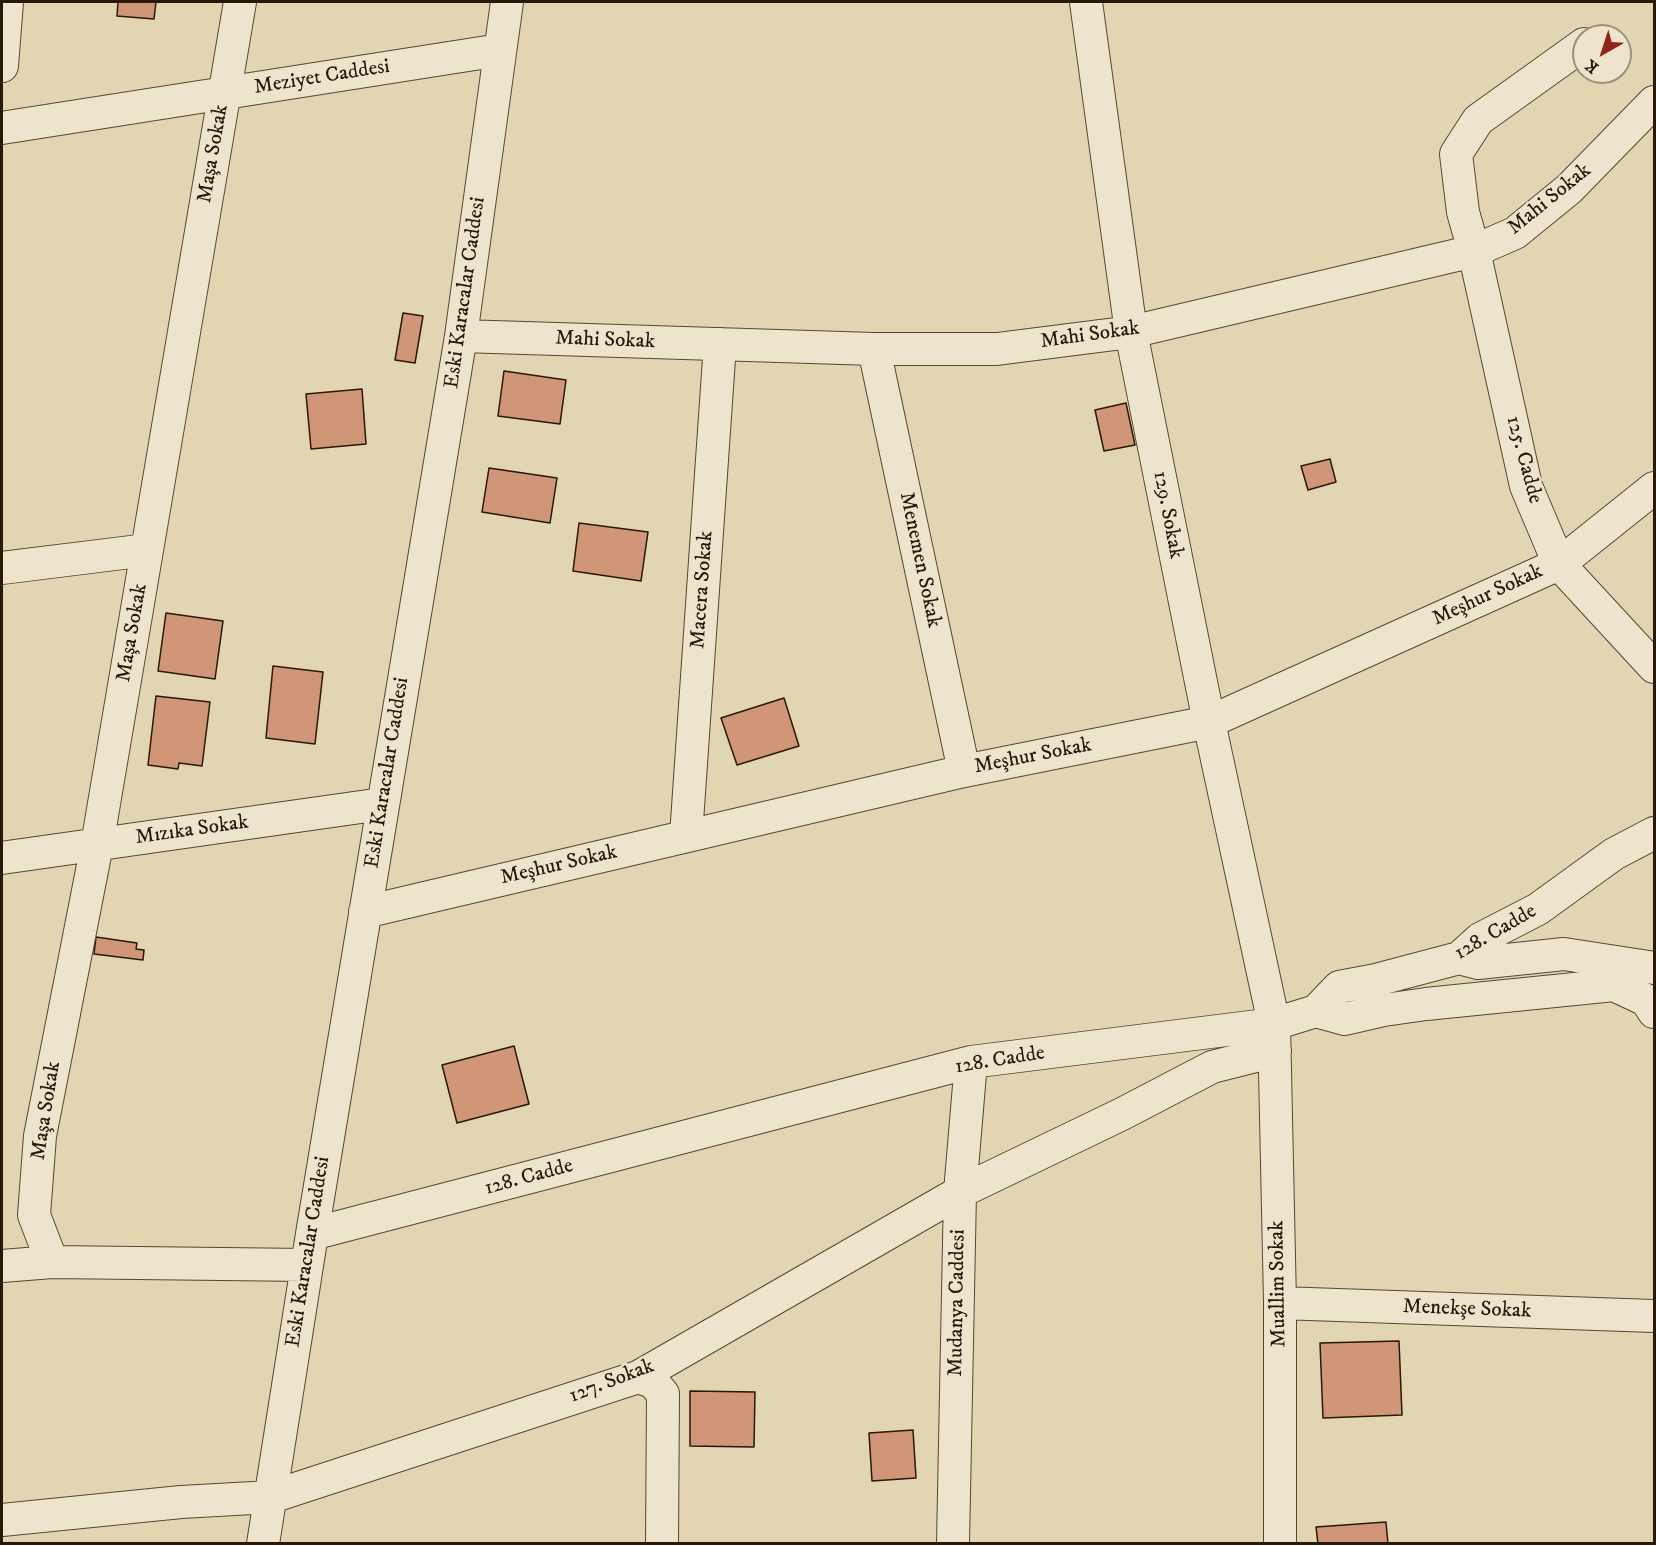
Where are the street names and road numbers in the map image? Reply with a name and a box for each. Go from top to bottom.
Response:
street label: Meziyet Caddesi [252,55,392,101]
street label: Maşa Sokak [193,103,235,205]
street label: Mahi Sokak [1503,159,1597,241]
street label: Eski Karacalar Caddesi [440,196,492,390]
street label: Mahi Sokak [1039,317,1141,355]
street label: Mahi Sokak [555,327,655,355]
street label: 125. Cadde [1499,413,1547,507]
street label: 129. Sokak [1146,469,1188,561]
street label: Menemen Sokak [892,490,946,630]
street label: Macera Sokak [686,530,720,650]
street label: Meşhur Sokak [1429,559,1547,633]
street label: Maşa Sokak [112,582,154,684]
street label: Eski Karacalar Caddesi [360,676,416,870]
street label: Meşhur Sokak [972,733,1094,781]
street label: Mızıka Sokak [134,811,250,851]
street label: Meşhur Sokak [498,840,620,892]
street label: 128. Cadde [1450,899,1542,967]
street label: 128. Cadde [953,1041,1047,1081]
street label: Maşa Sokak [27,1060,67,1162]
street label: 128. Cadde [482,1154,576,1202]
street label: Eski Karacalar Caddesi [281,1155,337,1349]
street label: Muallim Sokak [1265,1220,1293,1348]
street label: Mudanya Caddesi [944,1229,972,1377]
street label: Menekşe Sokak [1402,1295,1532,1325]
street label: 127. Sokak [566,1354,658,1410]

